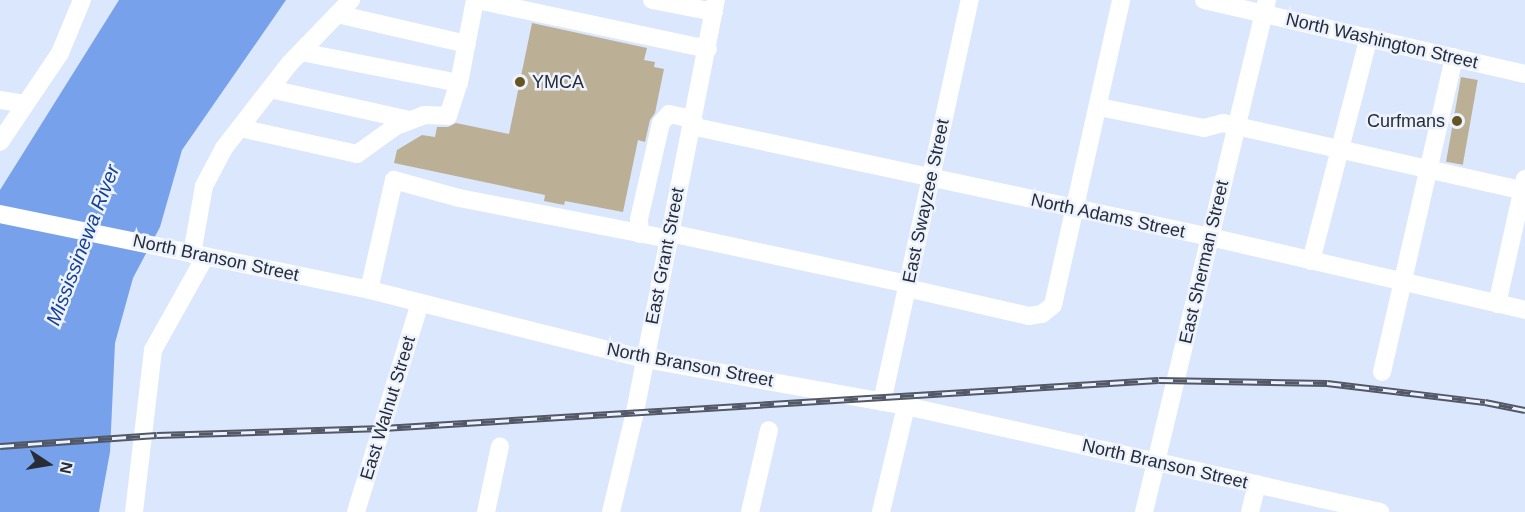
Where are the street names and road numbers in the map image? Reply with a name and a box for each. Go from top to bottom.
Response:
street label: North Washington Street [1284,8,1480,74]
street label: East Swayzee Street [898,117,954,285]
street label: East Sherman Street [1175,178,1233,346]
street label: East Grant Street [641,186,689,326]
street label: North Adams Street [1028,189,1188,243]
street label: North Branson Street [131,230,301,286]
street label: East Walnut Street [356,333,420,483]
street label: North Branson Street [605,338,775,392]
street label: North Branson Street [1080,434,1250,494]

